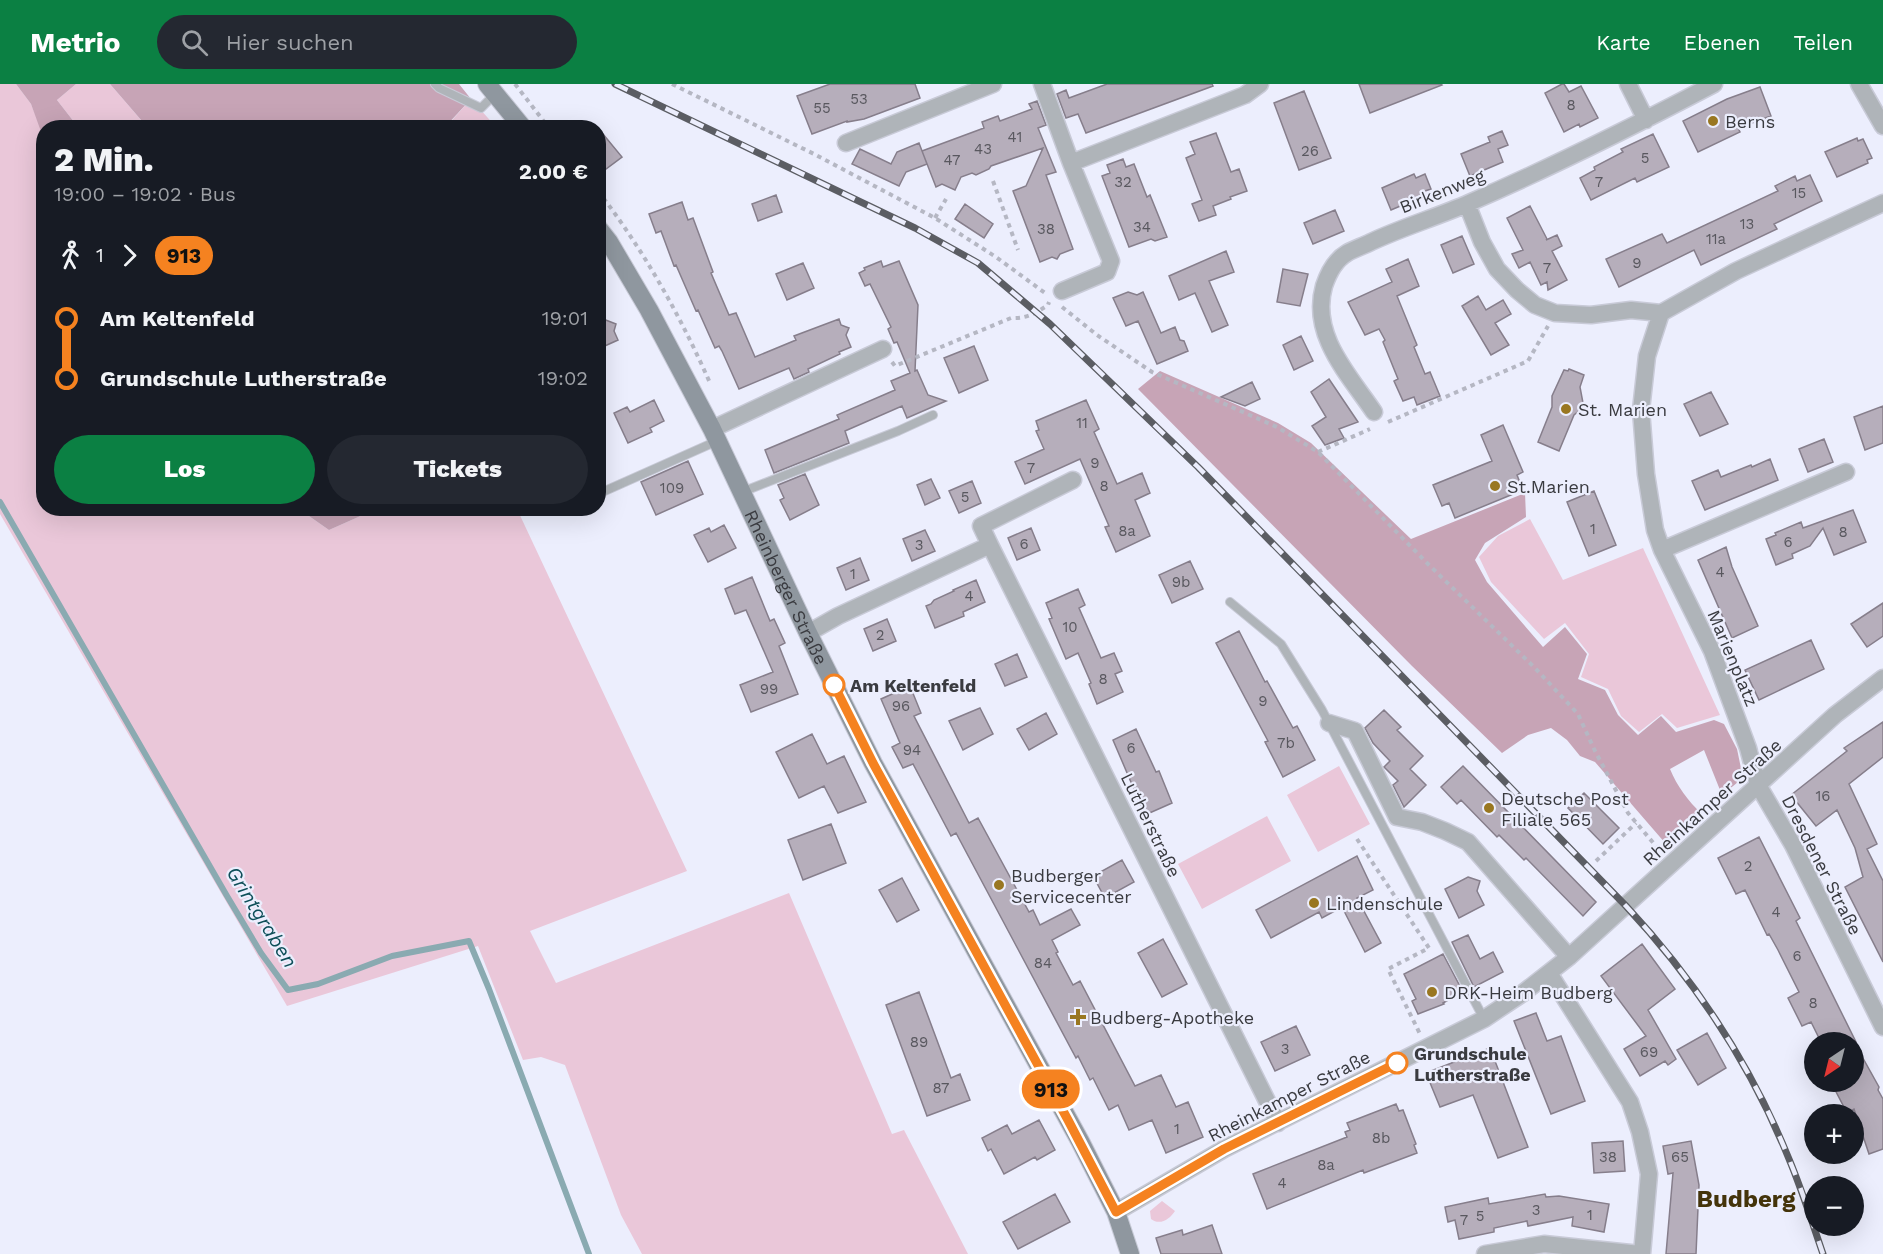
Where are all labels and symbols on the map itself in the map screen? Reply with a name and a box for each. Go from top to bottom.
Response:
house number: 53 [850,90,868,108]
house number: 8 [1566,96,1576,114]
house number: 55 [813,99,831,117]
place label: Berns [1725,111,1775,132]
marker: Berns [1706,114,1720,128]
house number: 41 [1008,128,1022,146]
house number: 43 [974,140,992,158]
house number: 26 [1301,142,1319,160]
house number: 5 [1641,149,1649,167]
house number: 47 [944,151,960,169]
street label: Birkenweg [1396,164,1488,218]
house number: 32 [1114,173,1132,191]
house number: 7 [1595,173,1603,191]
house number: 15 [1792,184,1806,202]
house number: 13 [1740,215,1754,233]
house number: 34 [1133,218,1151,236]
house number: 38 [1037,220,1055,238]
house number: 11a [1706,230,1727,248]
house number: 9 [1632,254,1642,272]
house number: 7 [1543,259,1551,277]
place label: St. Marien [1578,399,1667,420]
marker: St. Marien [1559,402,1573,416]
house number: 11 [1076,414,1088,432]
house number: 9 [1090,454,1100,472]
house number: 7 [1027,459,1035,477]
place label: St.Marien [1507,476,1590,497]
house number: 8 [1099,477,1109,495]
house number: 109 [660,479,684,497]
marker: St.Marien [1488,479,1502,493]
house number: 5 [961,488,969,506]
street label: Rheinberger Straße [741,506,832,668]
house number: 1 [1590,520,1596,538]
house number: 8a [1118,522,1136,540]
house number: 8 [1838,523,1848,541]
house number: 6 [1783,533,1793,551]
house number: 6 [1019,535,1029,553]
house number: 3 [915,536,923,554]
house number: 4 [1715,563,1725,581]
house number: 1 [850,565,856,583]
house number: 9b [1172,573,1190,591]
house number: 4 [964,587,974,605]
street label: Marienplatz [1703,607,1763,709]
house number: 10 [1062,618,1078,636]
house number: 2 [876,626,884,644]
house number: 8 [1098,670,1108,688]
marker: Am Keltenfeld [823,674,845,696]
place label: Am Keltenfeld [850,675,976,696]
house number: 99 [760,680,778,698]
house number: 9 [1258,692,1268,710]
house number: 96 [892,697,910,715]
house number: 7b [1277,734,1295,752]
street label: Rheinkamper Straße [1638,734,1786,870]
house number: 6 [1126,739,1136,757]
house number: 94 [903,741,921,759]
street label: Lutherstraße [1117,769,1185,881]
house number: 16 [1816,787,1830,805]
place label: Deutsche Post Filiale 565 [1501,788,1629,830]
street label: Dresdener Straße [1778,792,1866,938]
marker: Deutsche Post Filiale 565 [1482,801,1496,815]
house number: 2 [1744,857,1752,875]
water label: Grintgraben [221,862,303,972]
place label: Budberger Servicecenter [1011,865,1132,907]
marker: Budberger Servicecenter [992,878,1006,892]
place label: Lindenschule [1326,893,1443,914]
marker: Lindenschule [1307,896,1321,910]
house number: 4 [1771,903,1781,921]
house number: 6 [1792,947,1802,965]
house number: 84 [1034,954,1052,972]
place label: DRK-Heim Budberg [1444,982,1613,1003]
marker: DRK-Heim Budberg [1425,985,1439,999]
house number: 8 [1808,994,1818,1012]
place label: Budberg-Apotheke [1090,1007,1254,1028]
marker: Budberg-Apotheke [1071,1010,1085,1024]
north arrow [1804,1032,1864,1092]
house number: 89 [910,1033,928,1051]
house number: 3 [1281,1040,1289,1058]
place label: Grundschule Lutherstraße [1414,1043,1531,1085]
house number: 69 [1640,1043,1658,1061]
street label: Rheinkamper Straße [1204,1046,1374,1146]
marker: Grundschule Lutherstraße [1386,1052,1408,1074]
line badge: 913 [1016,1070,1086,1108]
house number: 87 [932,1079,950,1097]
house number: 1 [1174,1120,1180,1138]
house number: 8b [1372,1129,1390,1147]
house number: 38 [1599,1148,1617,1166]
house number: 65 [1671,1148,1689,1166]
house number: 8a [1317,1156,1335,1174]
house number: 4 [1277,1174,1287,1192]
district label: Budberg [1697,1185,1796,1213]
house number: 3 [1532,1201,1540,1219]
house number: 1 [1587,1206,1593,1224]
house number: 5 [1476,1207,1484,1225]
house number: 7 [1460,1211,1468,1229]

